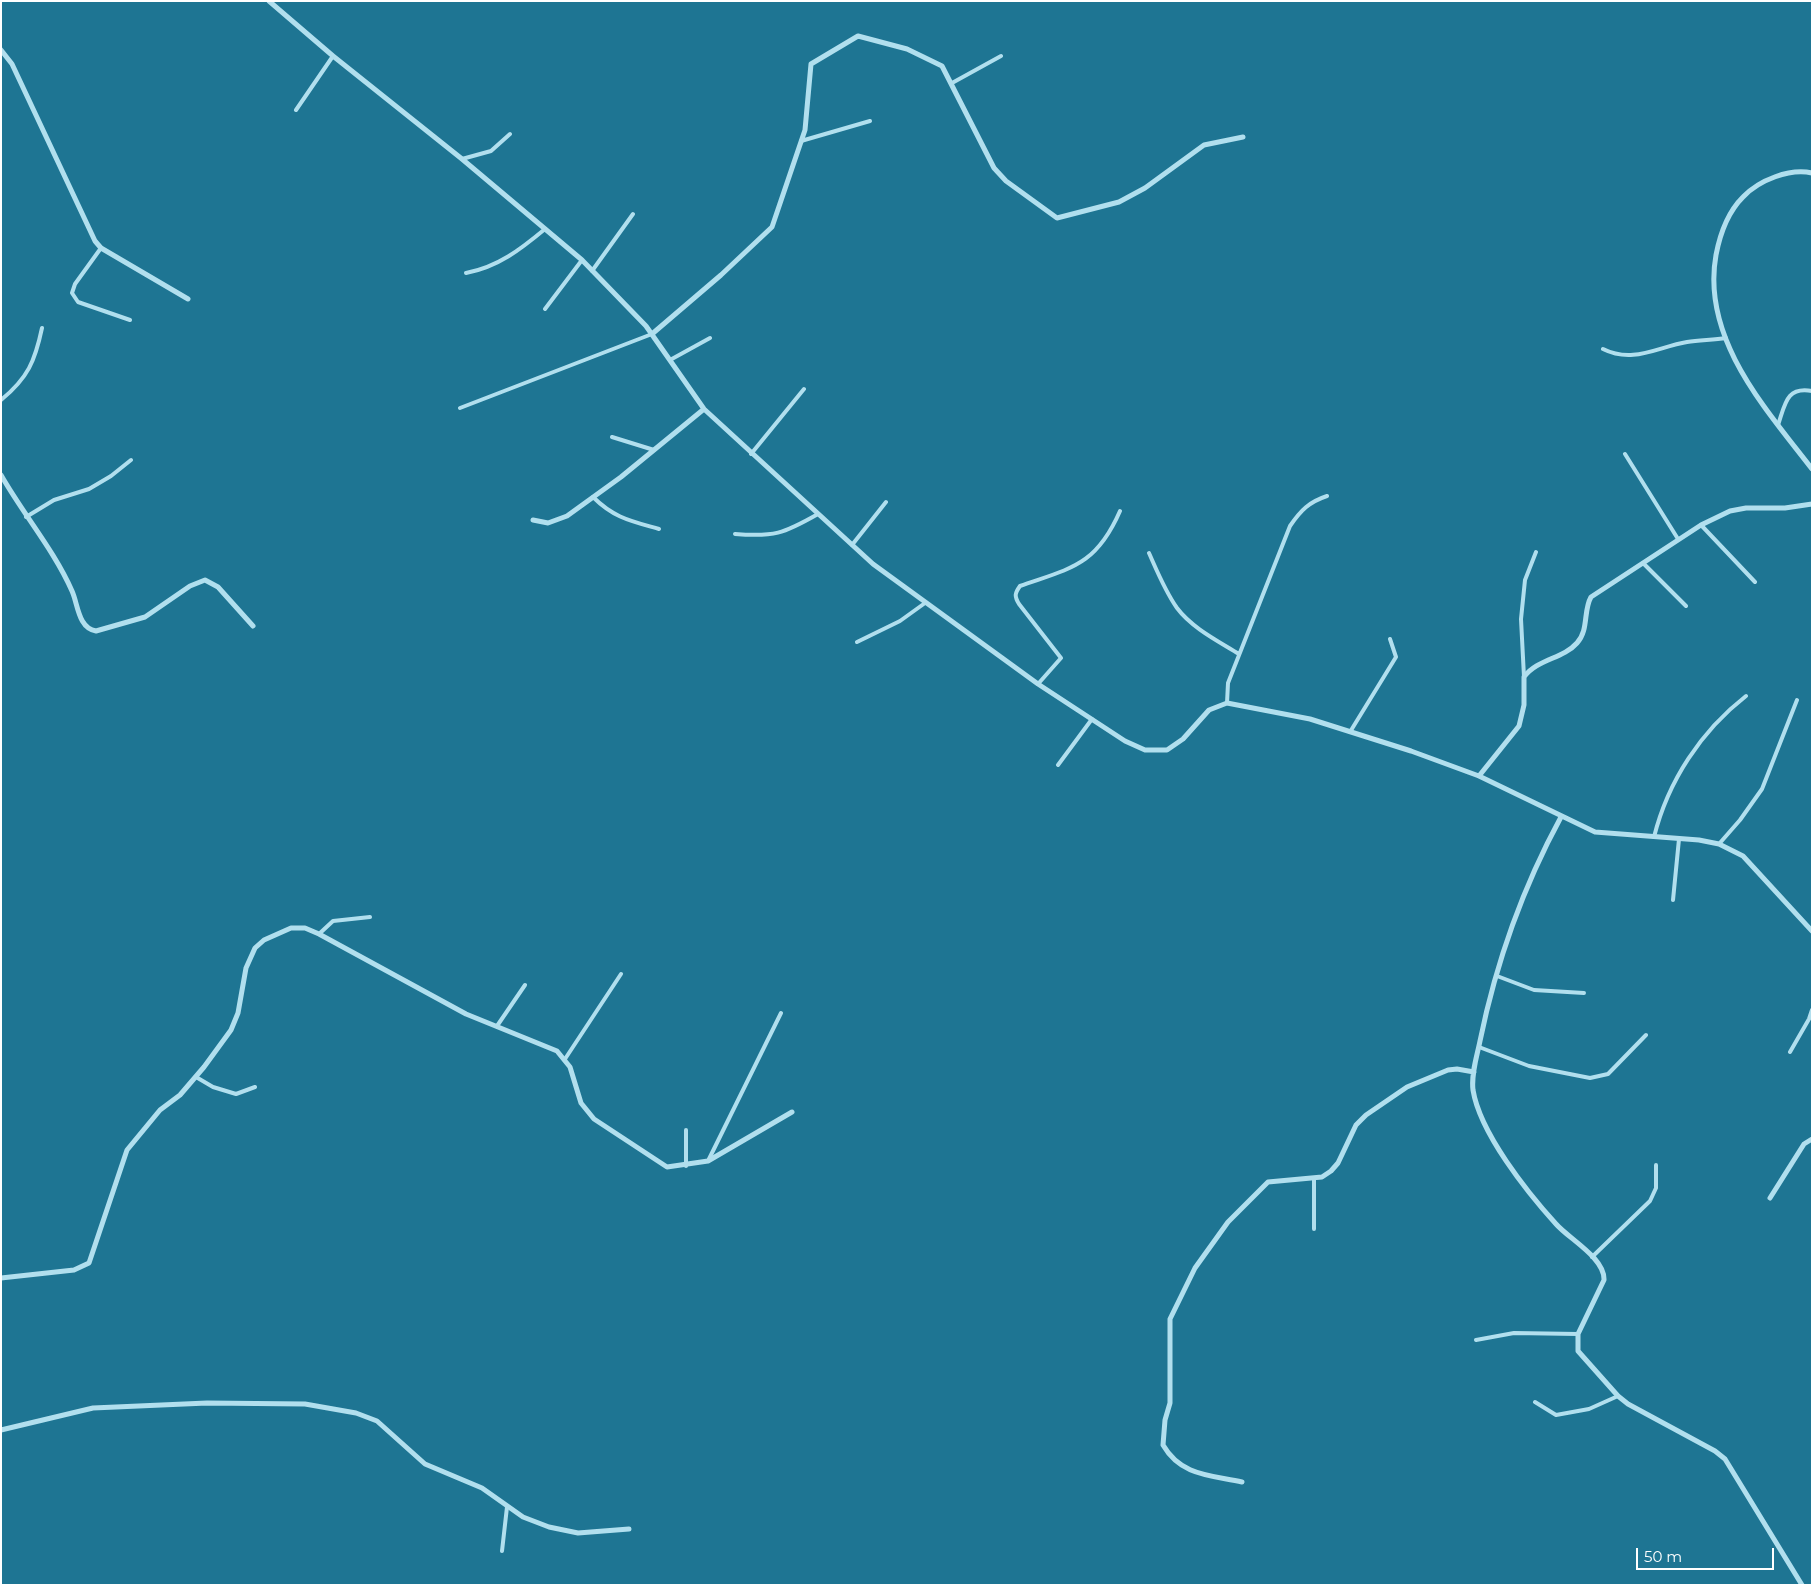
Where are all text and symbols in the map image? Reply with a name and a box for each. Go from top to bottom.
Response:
scale bar [1638,1538,1776,1570]
text: 50 m [1644,1547,1682,1566]

